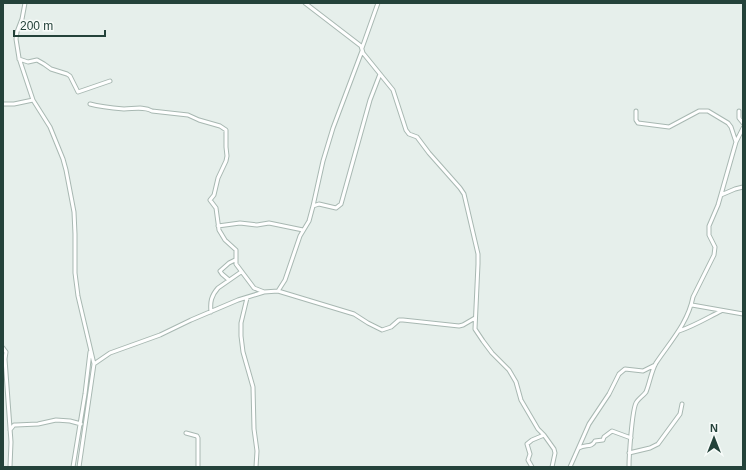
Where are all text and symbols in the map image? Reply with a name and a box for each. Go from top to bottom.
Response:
scale bar [14,12,105,38]
text: 200 m [20,19,53,33]
north arrow [694,418,734,458]
text: N [710,422,718,434]

